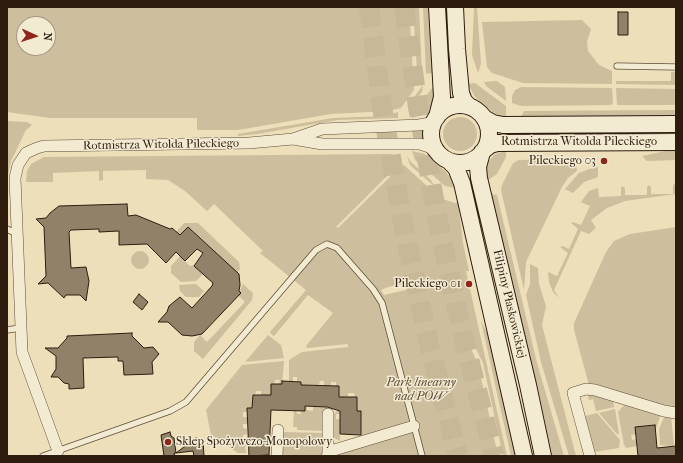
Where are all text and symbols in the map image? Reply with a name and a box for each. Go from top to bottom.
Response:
north arrow [16,16,56,56]
text: N [41,32,54,41]
street label: Rotmistrza Witolda Pileckiego [501,135,657,149]
street label: Rotmistrza Witolda Pileckiego [83,136,239,154]
place label: Pileckiego 03 [529,154,596,168]
marker: Pileckiego 03 [599,156,609,166]
street label: Filipiny Płaskowickiej [489,248,529,360]
place label: Pileckiego 01 [394,277,461,291]
marker: Pileckiego 01 [464,279,474,289]
park label: Park linearny nad POW [386,376,456,404]
place label: Sklep Spożywczo-Monopolowy [176,435,332,449]
marker: Sklep Spożywczo-Monopolowy [163,437,173,447]

